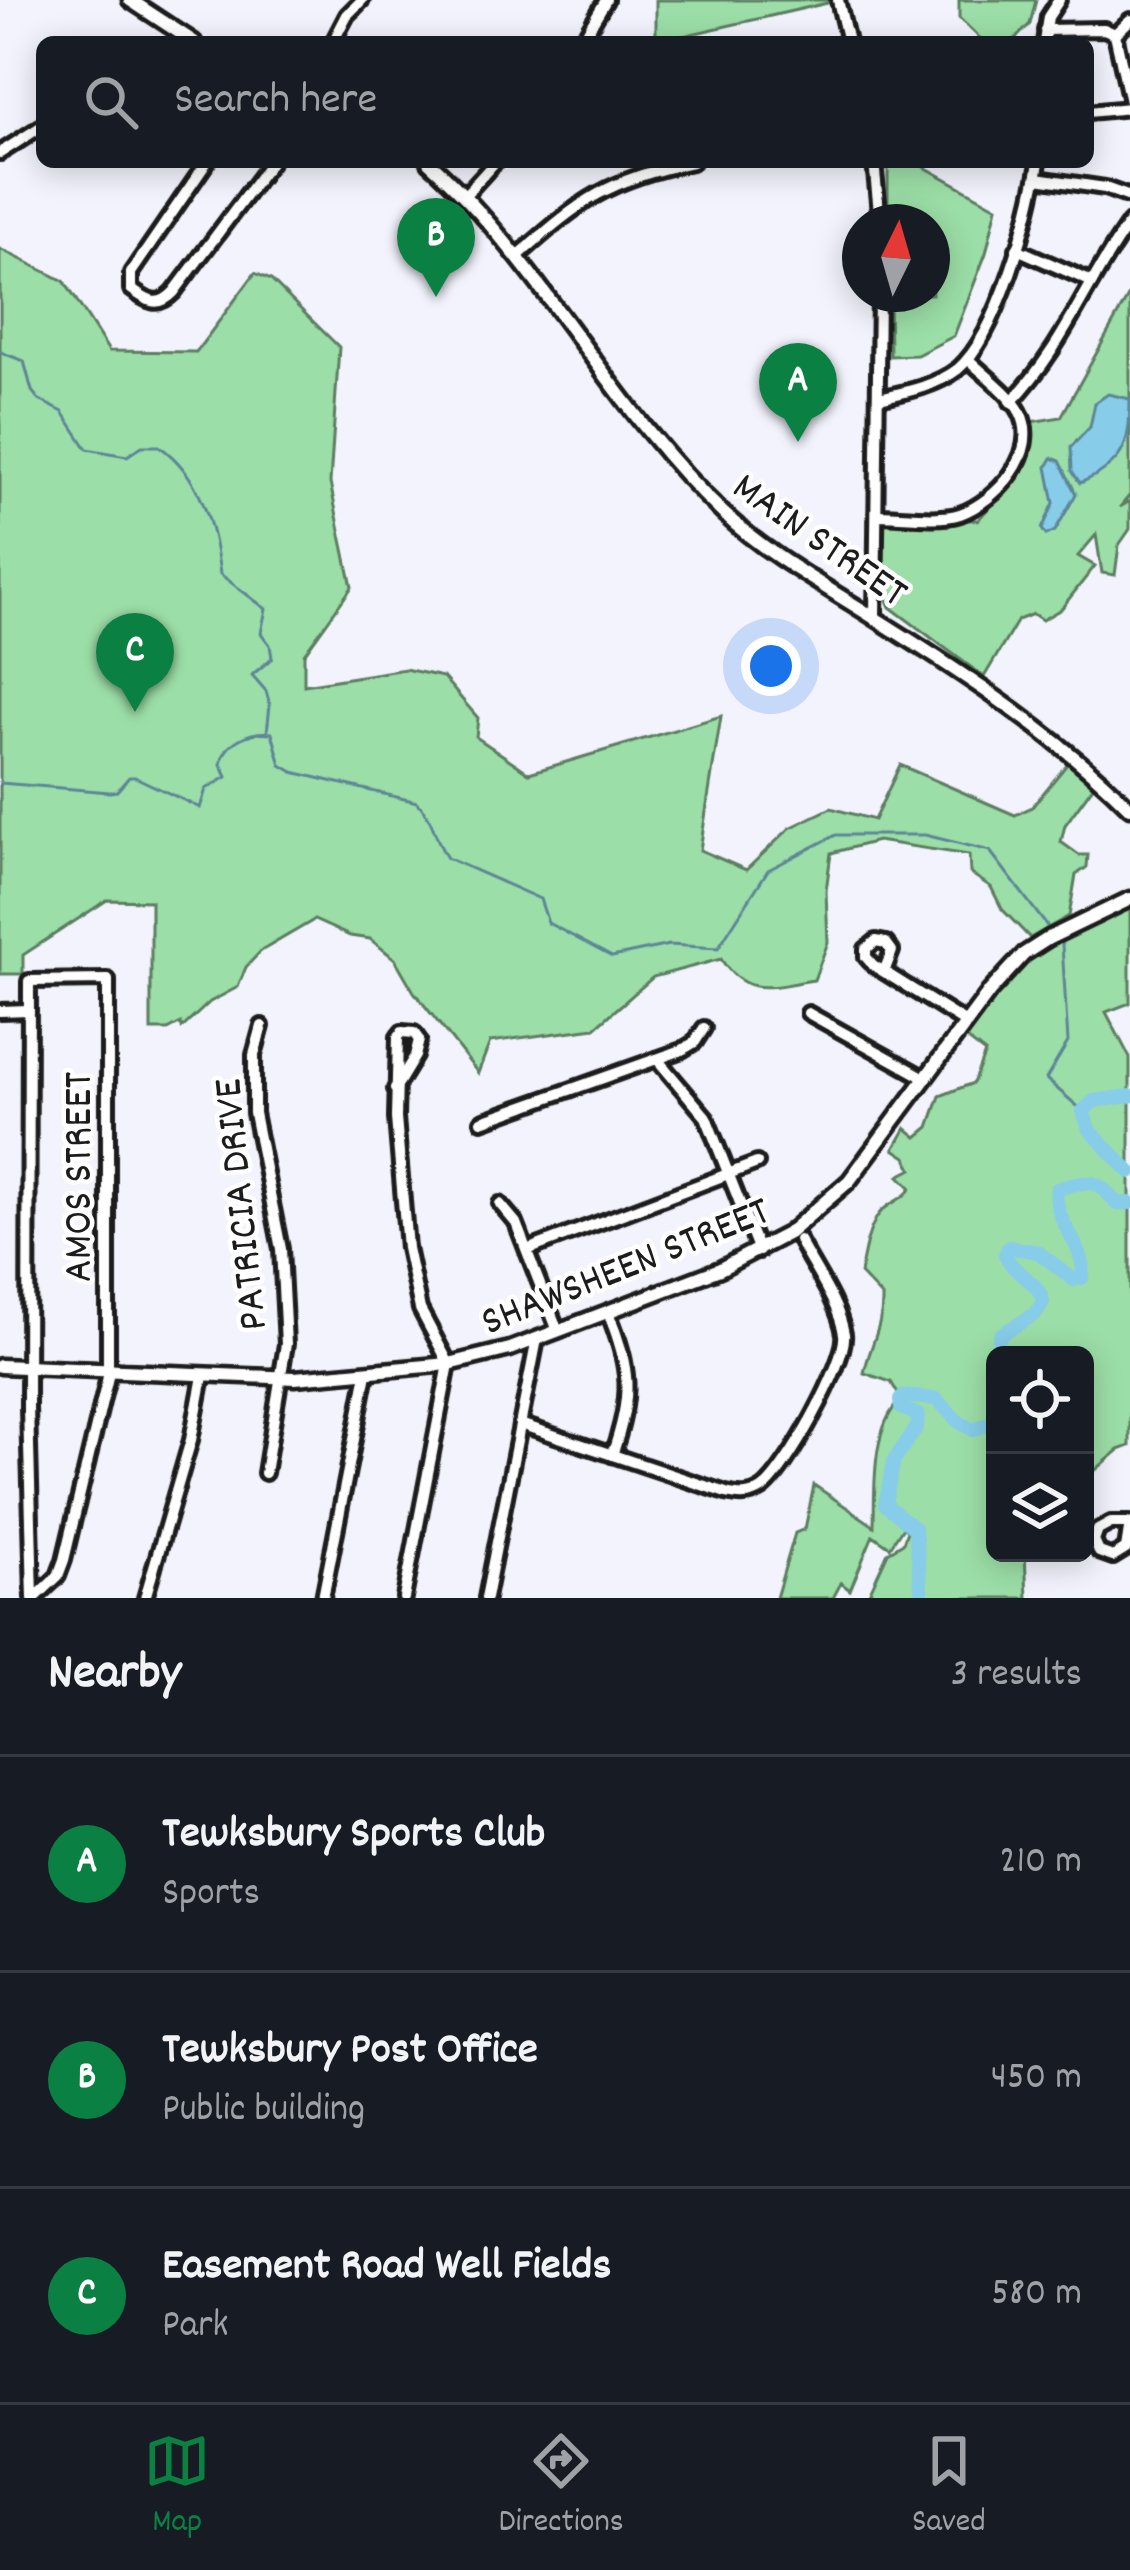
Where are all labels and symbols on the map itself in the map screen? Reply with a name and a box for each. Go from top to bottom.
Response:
pin: B [397,198,475,297]
north arrow [842,204,950,312]
pin: A [759,343,837,442]
street label: MAIN STREET [718,460,918,625]
pin: C [96,613,174,712]
your location [741,636,801,696]
street label: AMOS STREET [52,1072,112,1282]
street label: PATRICIA DRIVE [201,1075,287,1333]
street label: SHAWSHEEN STREET [473,1184,780,1355]

